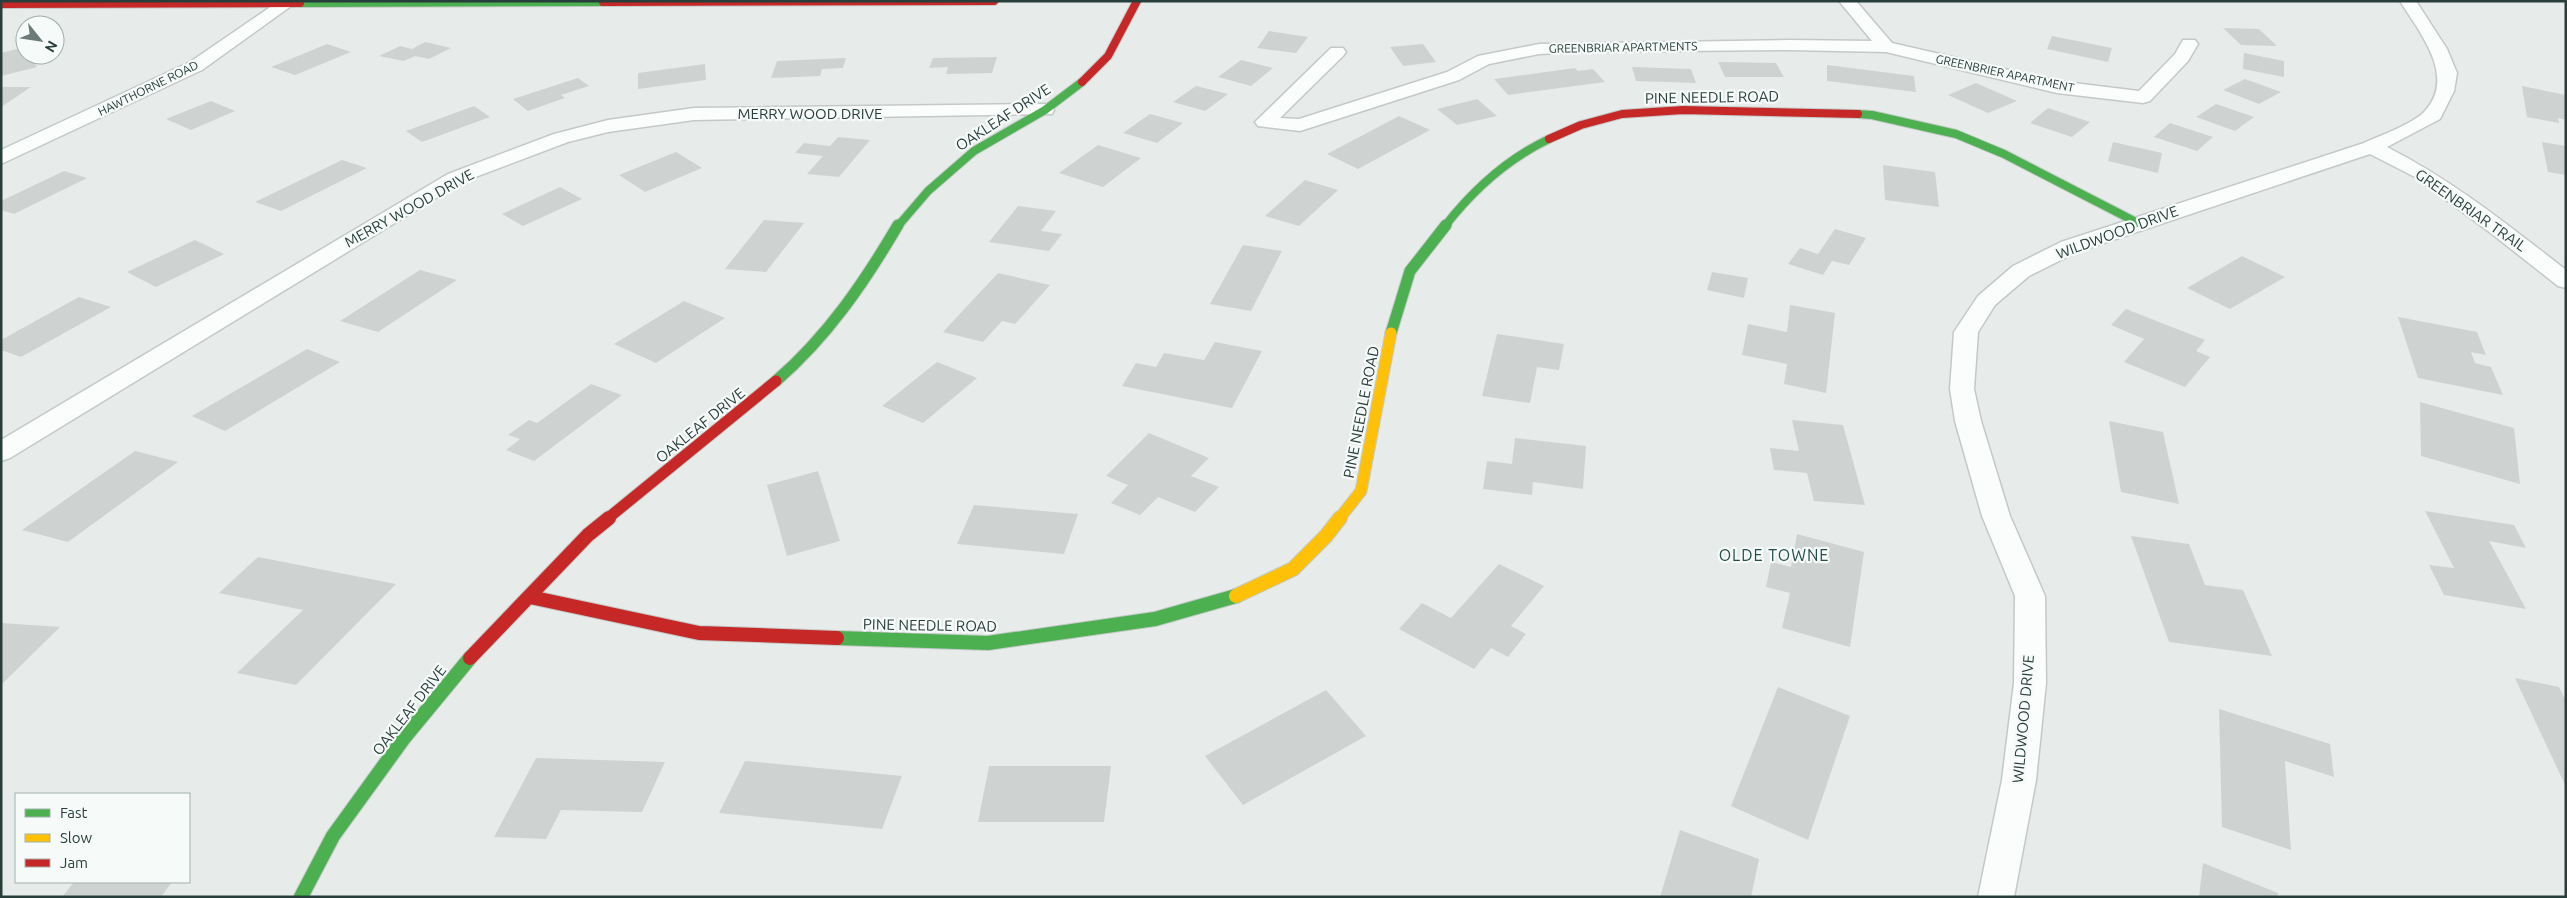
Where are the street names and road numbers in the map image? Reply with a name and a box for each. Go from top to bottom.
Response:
street label: GREENBRIAR APARTMENTS [1548,39,1698,55]
street label: GREENBRIER APARTMENT [1934,52,2076,94]
street label: HAWTHORNE ROAD [96,58,200,118]
street label: OAKLEAF DRIVE [952,80,1054,154]
street label: PINE NEEDLE ROAD [1645,87,1779,107]
street label: MERRY WOOD DRIVE [737,105,883,122]
street label: MERRY WOOD DRIVE [341,165,477,251]
street label: GREENBRIAR TRAIL [2412,165,2530,255]
street label: WILDWOOD DRIVE [2054,202,2180,262]
street label: PINE NEEDLE ROAD [1340,345,1382,479]
street label: OAKLEAF DRIVE [652,384,748,466]
street label: PINE NEEDLE ROAD [863,615,997,635]
street label: WILDWOOD DRIVE [2009,654,2037,784]
street label: OAKLEAF DRIVE [369,662,449,758]

